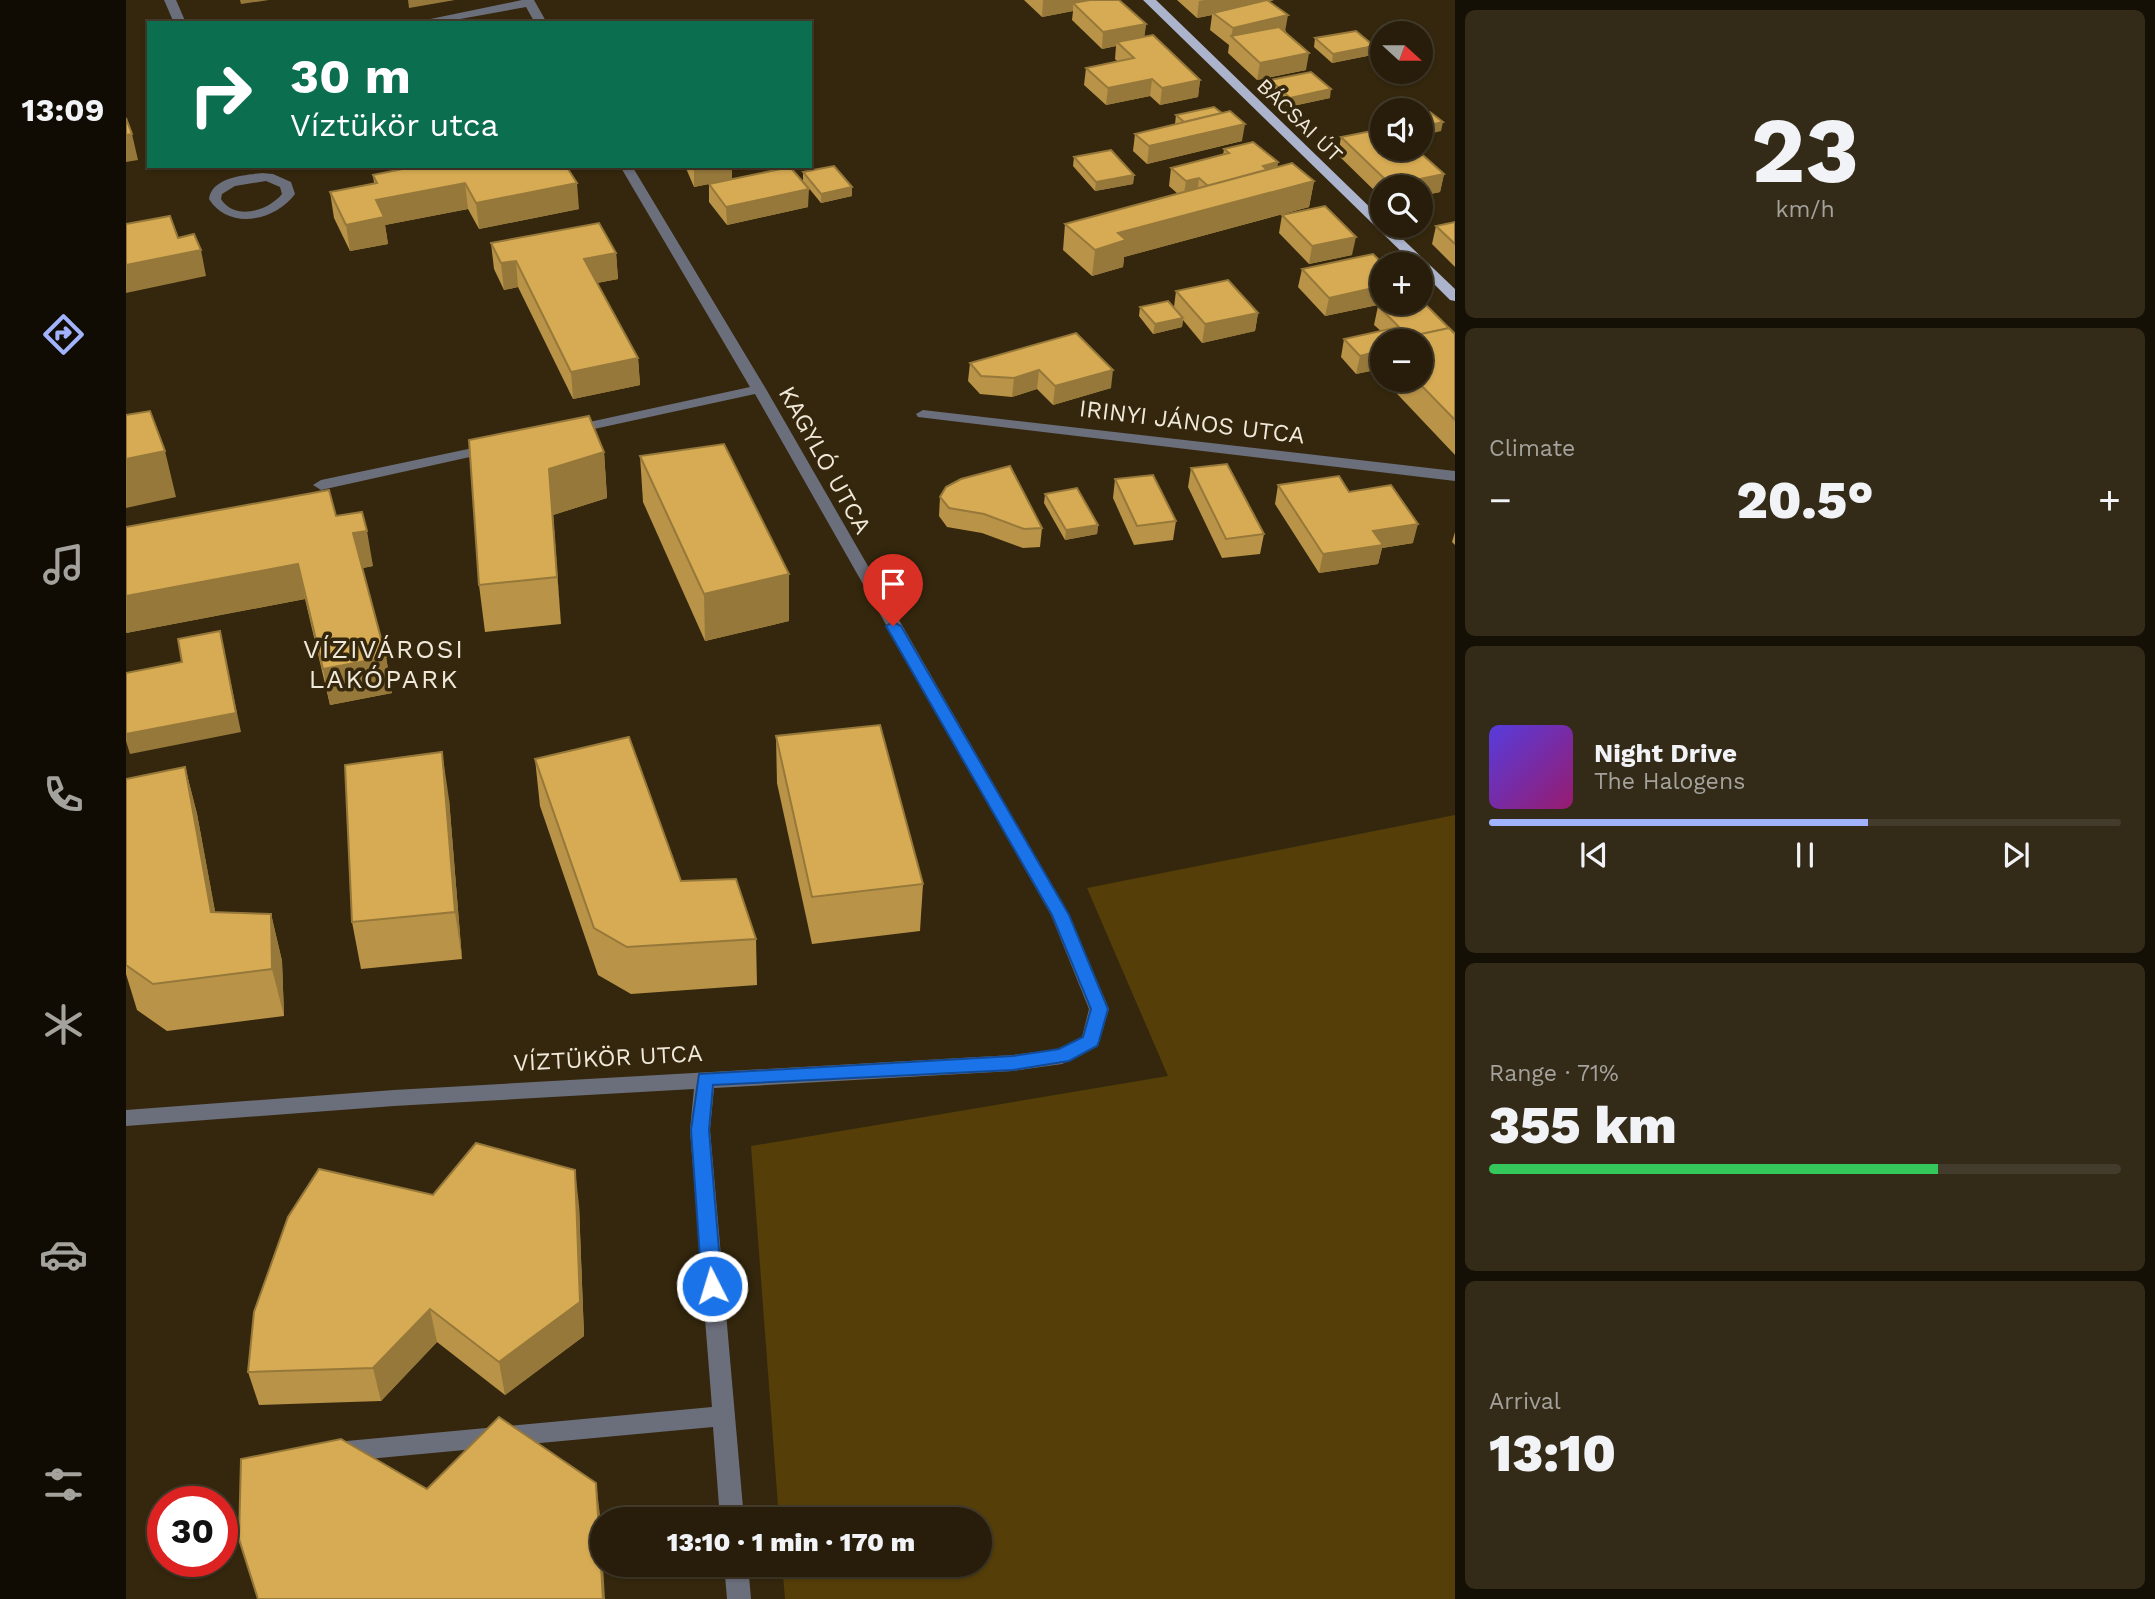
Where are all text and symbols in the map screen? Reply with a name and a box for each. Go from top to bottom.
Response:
north arrow [1370,21,1433,84]
map controls [1370,21,1433,392]
text: 30 m [290,47,411,105]
icon: right [175,49,266,140]
street label: BÁCSAI ÚT [1252,73,1348,167]
text: 13:09 [22,91,104,129]
text: 23 [1751,97,1859,204]
button: sound [1370,98,1433,161]
text: Víztükör utca [290,106,499,144]
button: search [1370,175,1433,238]
text: km/h [1775,196,1835,223]
button: + [1370,252,1433,315]
icon: directions [39,310,88,359]
button: − [1370,329,1433,392]
street label: KAGYLÓ UTCA [773,381,877,539]
street label: IRINYI JÁNOS UTCA [1078,394,1307,450]
text: Climate [1489,435,1575,462]
text: 20.5° [1736,470,1874,531]
text: − [1489,478,1512,522]
text: + [2098,478,2121,522]
icon: music [39,540,88,589]
pin [863,554,923,626]
icon: arrive [874,565,912,603]
district label: VÍZIVÁROSI LAKÓPARK [303,634,465,694]
text: Night Drive [1594,738,1737,768]
text: The Halogens [1594,768,1745,795]
icon: phone [39,770,88,819]
icon: previous [1575,836,1613,874]
icon: pause [1786,836,1824,874]
icon: next [1997,836,2035,874]
icon: climate [39,1000,88,1049]
street label: VÍZTÜKÖR UTCA [513,1039,704,1077]
text: Range · 71% [1489,1060,1619,1087]
text: 355 km [1489,1095,1677,1156]
icon: car [39,1230,88,1279]
position arrow [675,1249,749,1323]
text: Arrival [1489,1388,1561,1415]
text: 13:10 [1489,1423,1616,1484]
icon: filters [39,1460,88,1509]
speed limit sign: 30 [147,1486,238,1577]
text: 13:10 · 1 min · 170 m [667,1527,915,1557]

